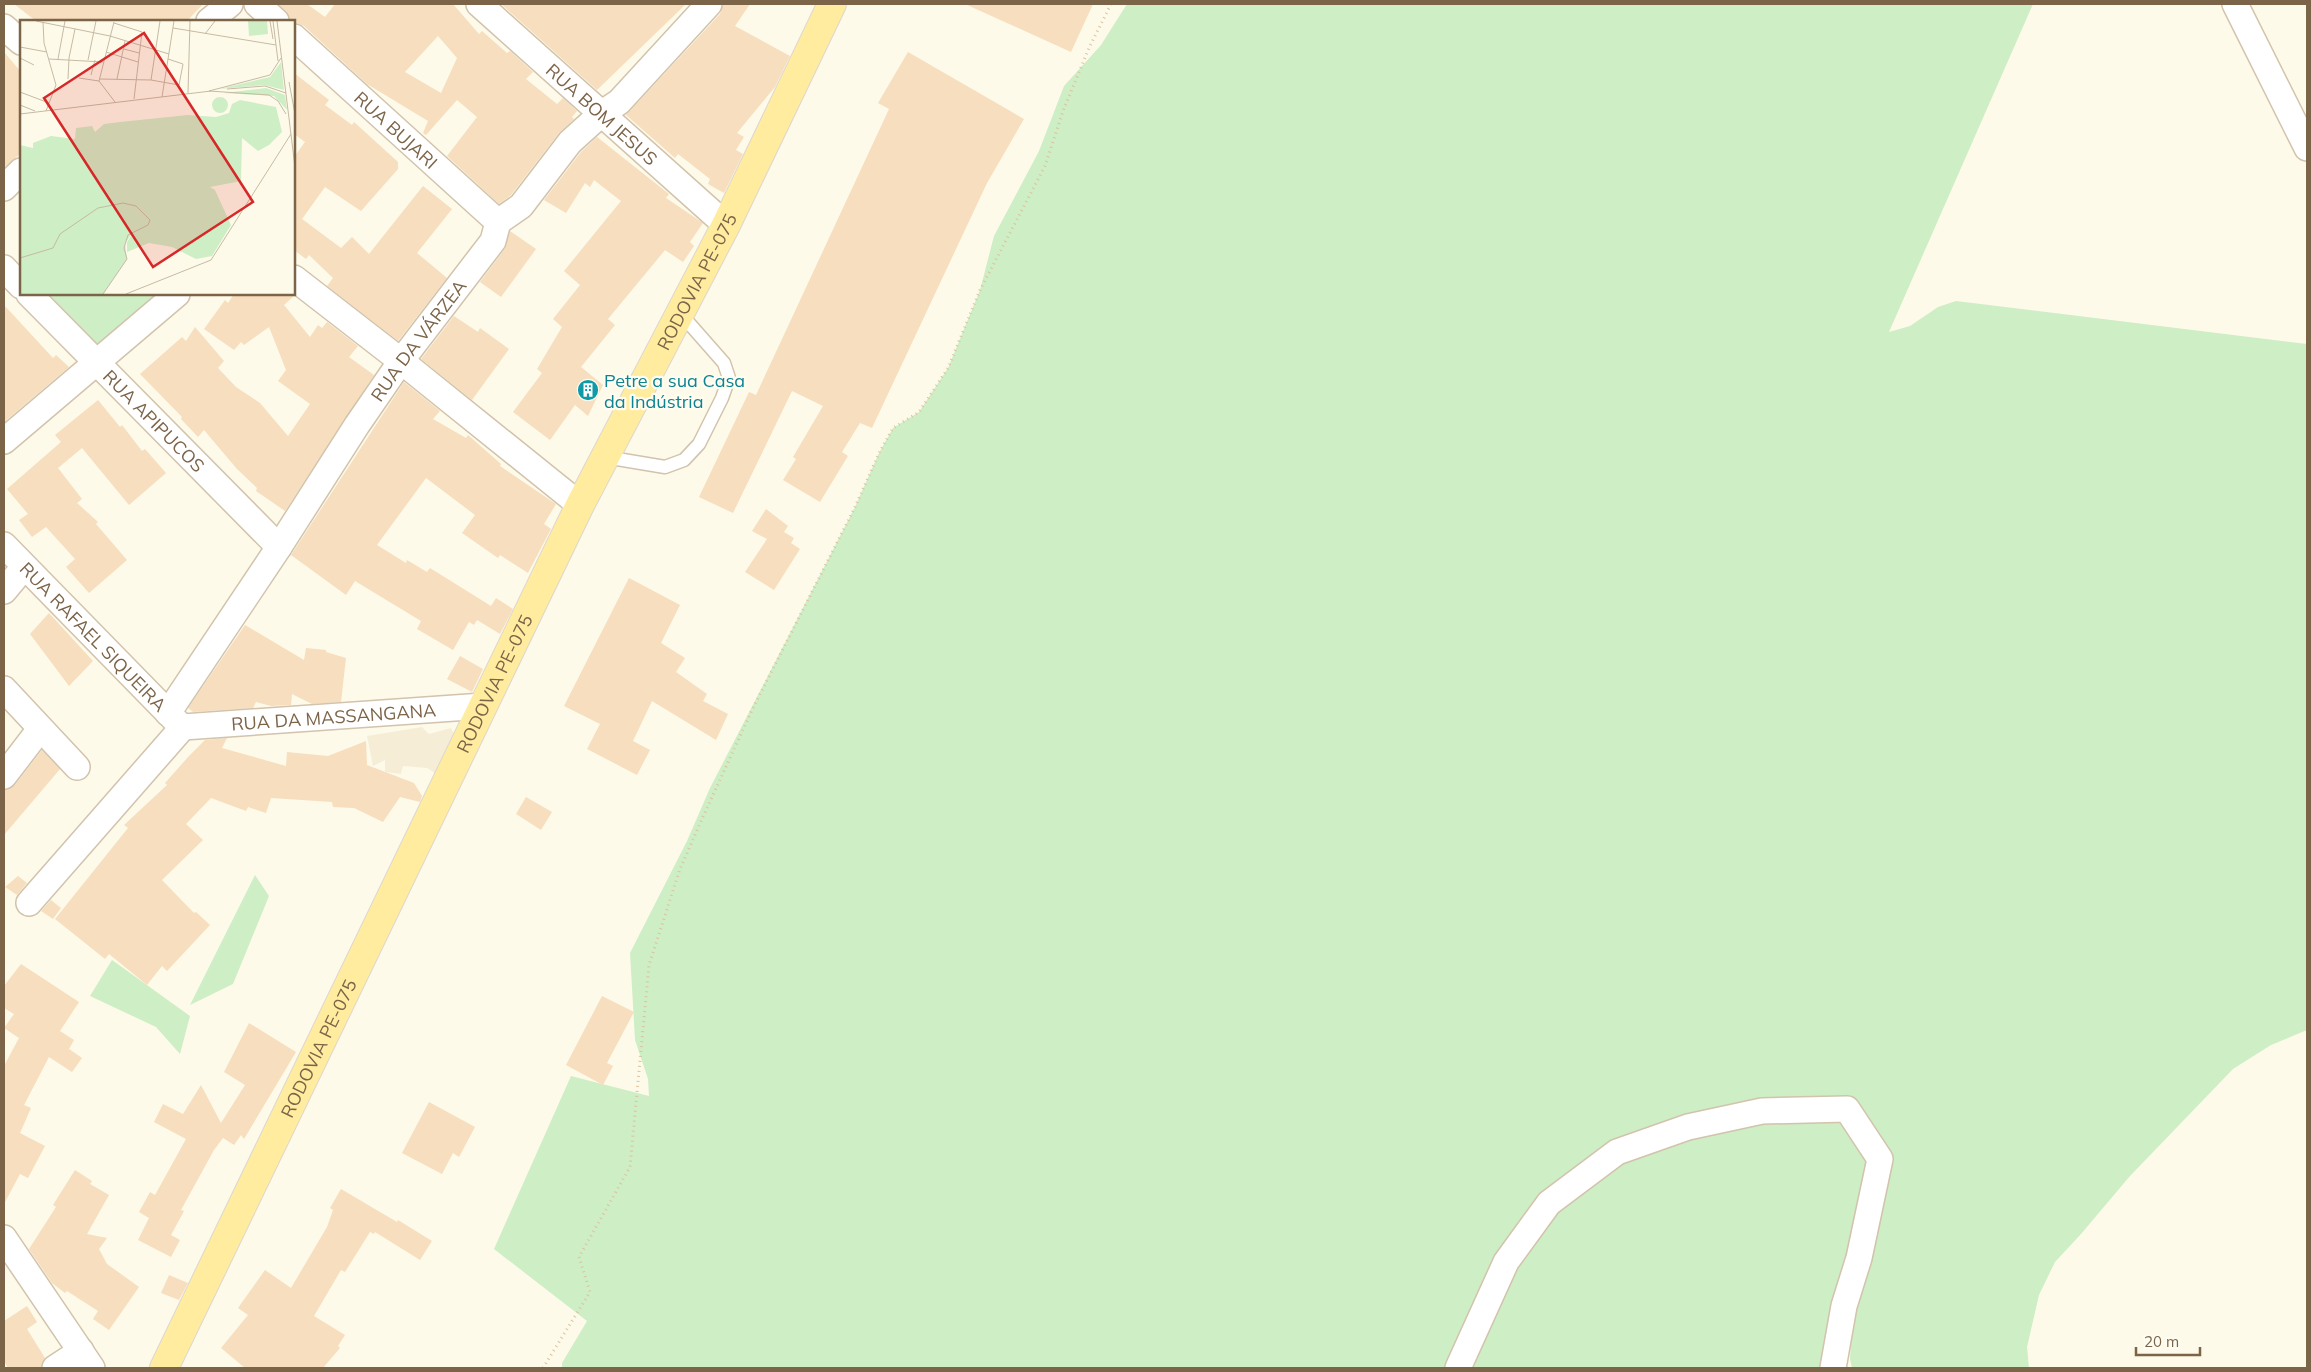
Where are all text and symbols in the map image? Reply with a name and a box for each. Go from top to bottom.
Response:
inset map [20,20,295,295]
street label: RUA BOM JESUS [541,58,662,170]
street label: RUA BUJARI [350,86,443,173]
street label: RODOVIA PE-075 [651,209,742,354]
street label: RUA DA VÁRZEA [365,275,471,406]
street label: RUA APIPUCOS [98,365,210,477]
place label: Petre a sua Casa da Indústria [604,369,745,413]
building icon: Petre a sua Casa da Indústria [576,378,600,402]
street label: RUA RAFAEL SIQUEIRA [15,557,172,716]
street label: RODOVIA PE-075 [451,610,537,756]
street label: RUA DA MASSANGANA [230,698,437,735]
street label: RODOVIA PE-075 [275,975,361,1121]
scale bar [2136,1324,2200,1356]
text: 20 m [2144,1332,2179,1351]

